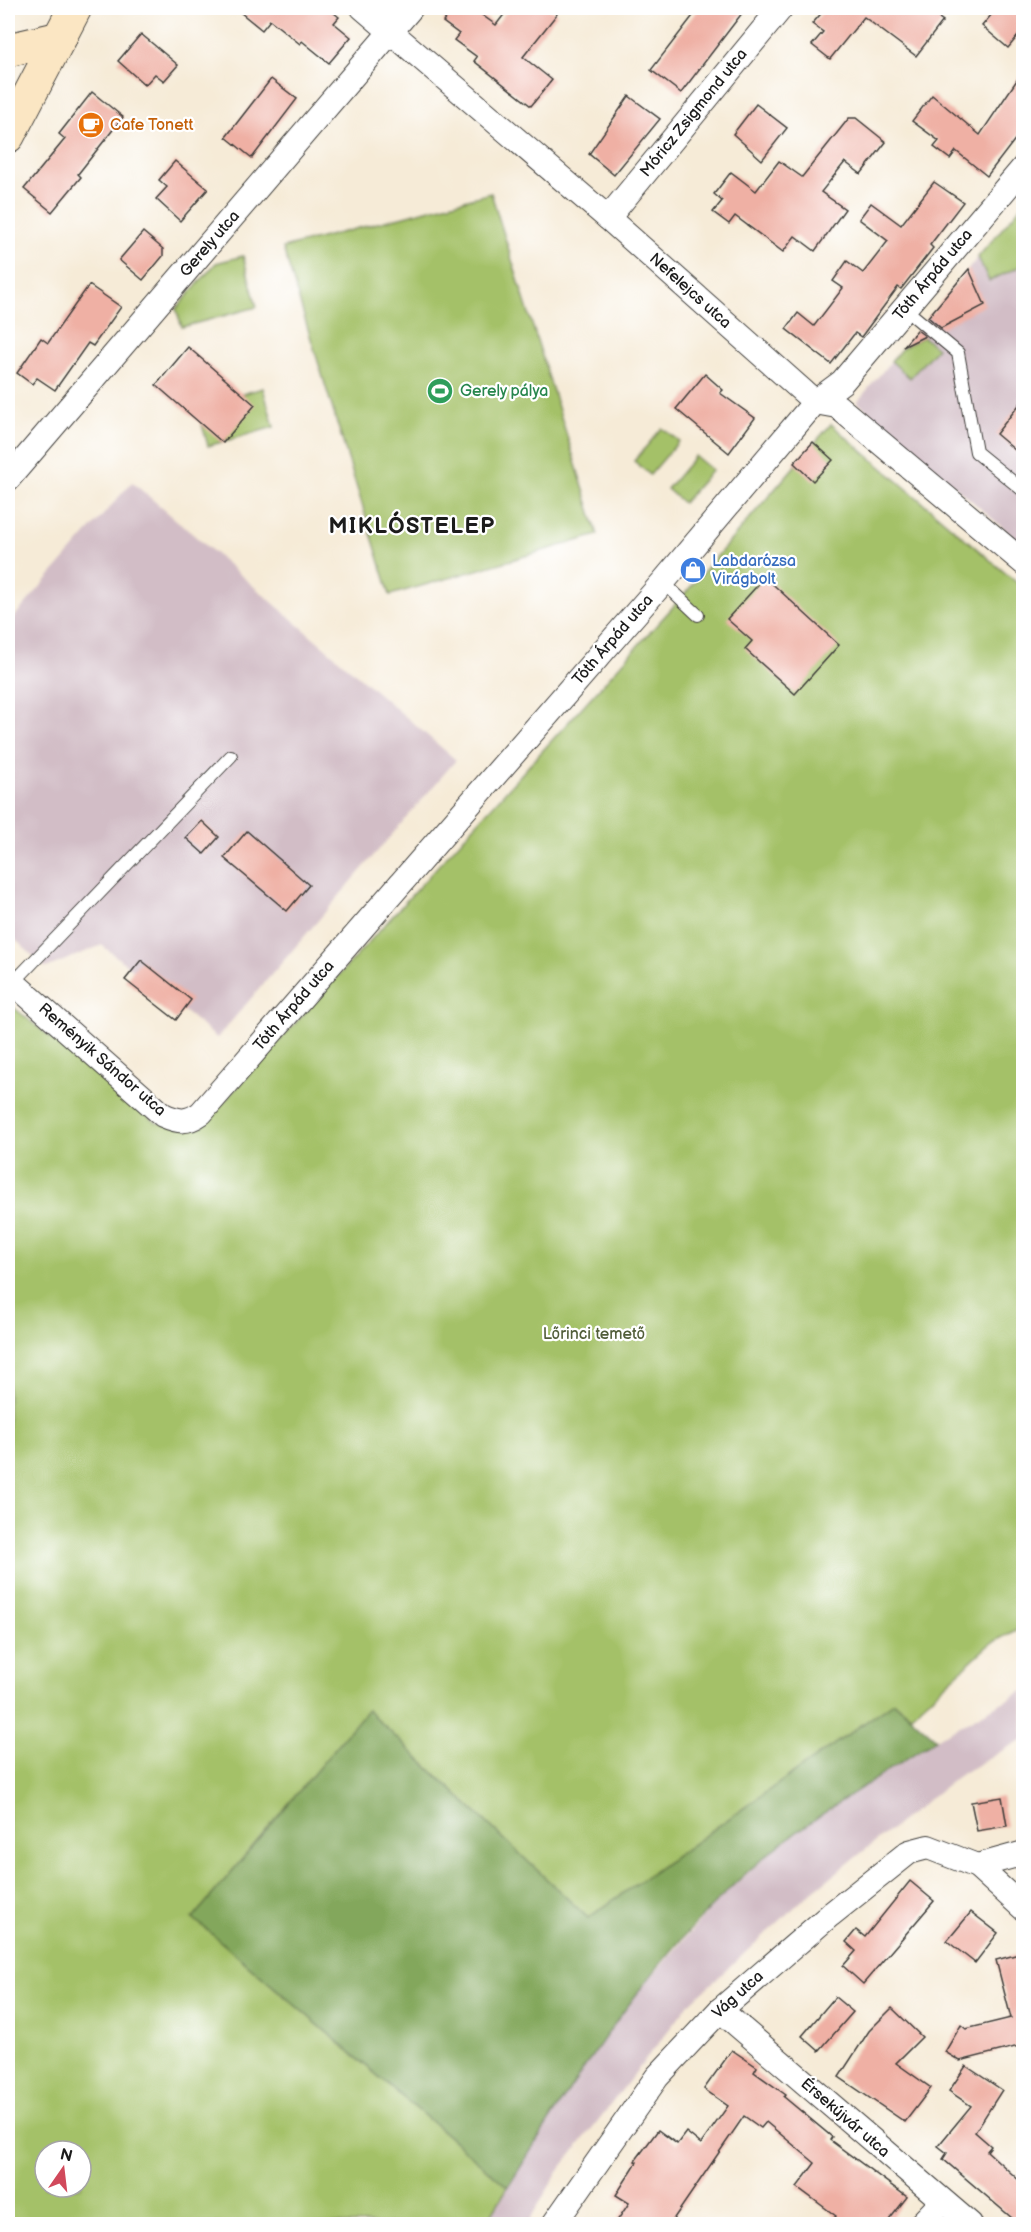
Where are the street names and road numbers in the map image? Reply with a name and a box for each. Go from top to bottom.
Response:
street label: Móricz Zsigmond utca [636,45,752,181]
street label: Gerely utca [176,207,244,281]
street label: Tóth Árpád utca [888,224,977,325]
street label: Nefelejcs utca [645,249,735,333]
street label: Tóth Árpád utca [567,590,657,689]
street label: Tóth Árpád utca [248,956,338,1055]
street label: Reményik Sándor utca [34,999,170,1121]
street label: Vág utca [709,1967,767,2023]
street label: Érsekújvár utca [797,2073,895,2162]

